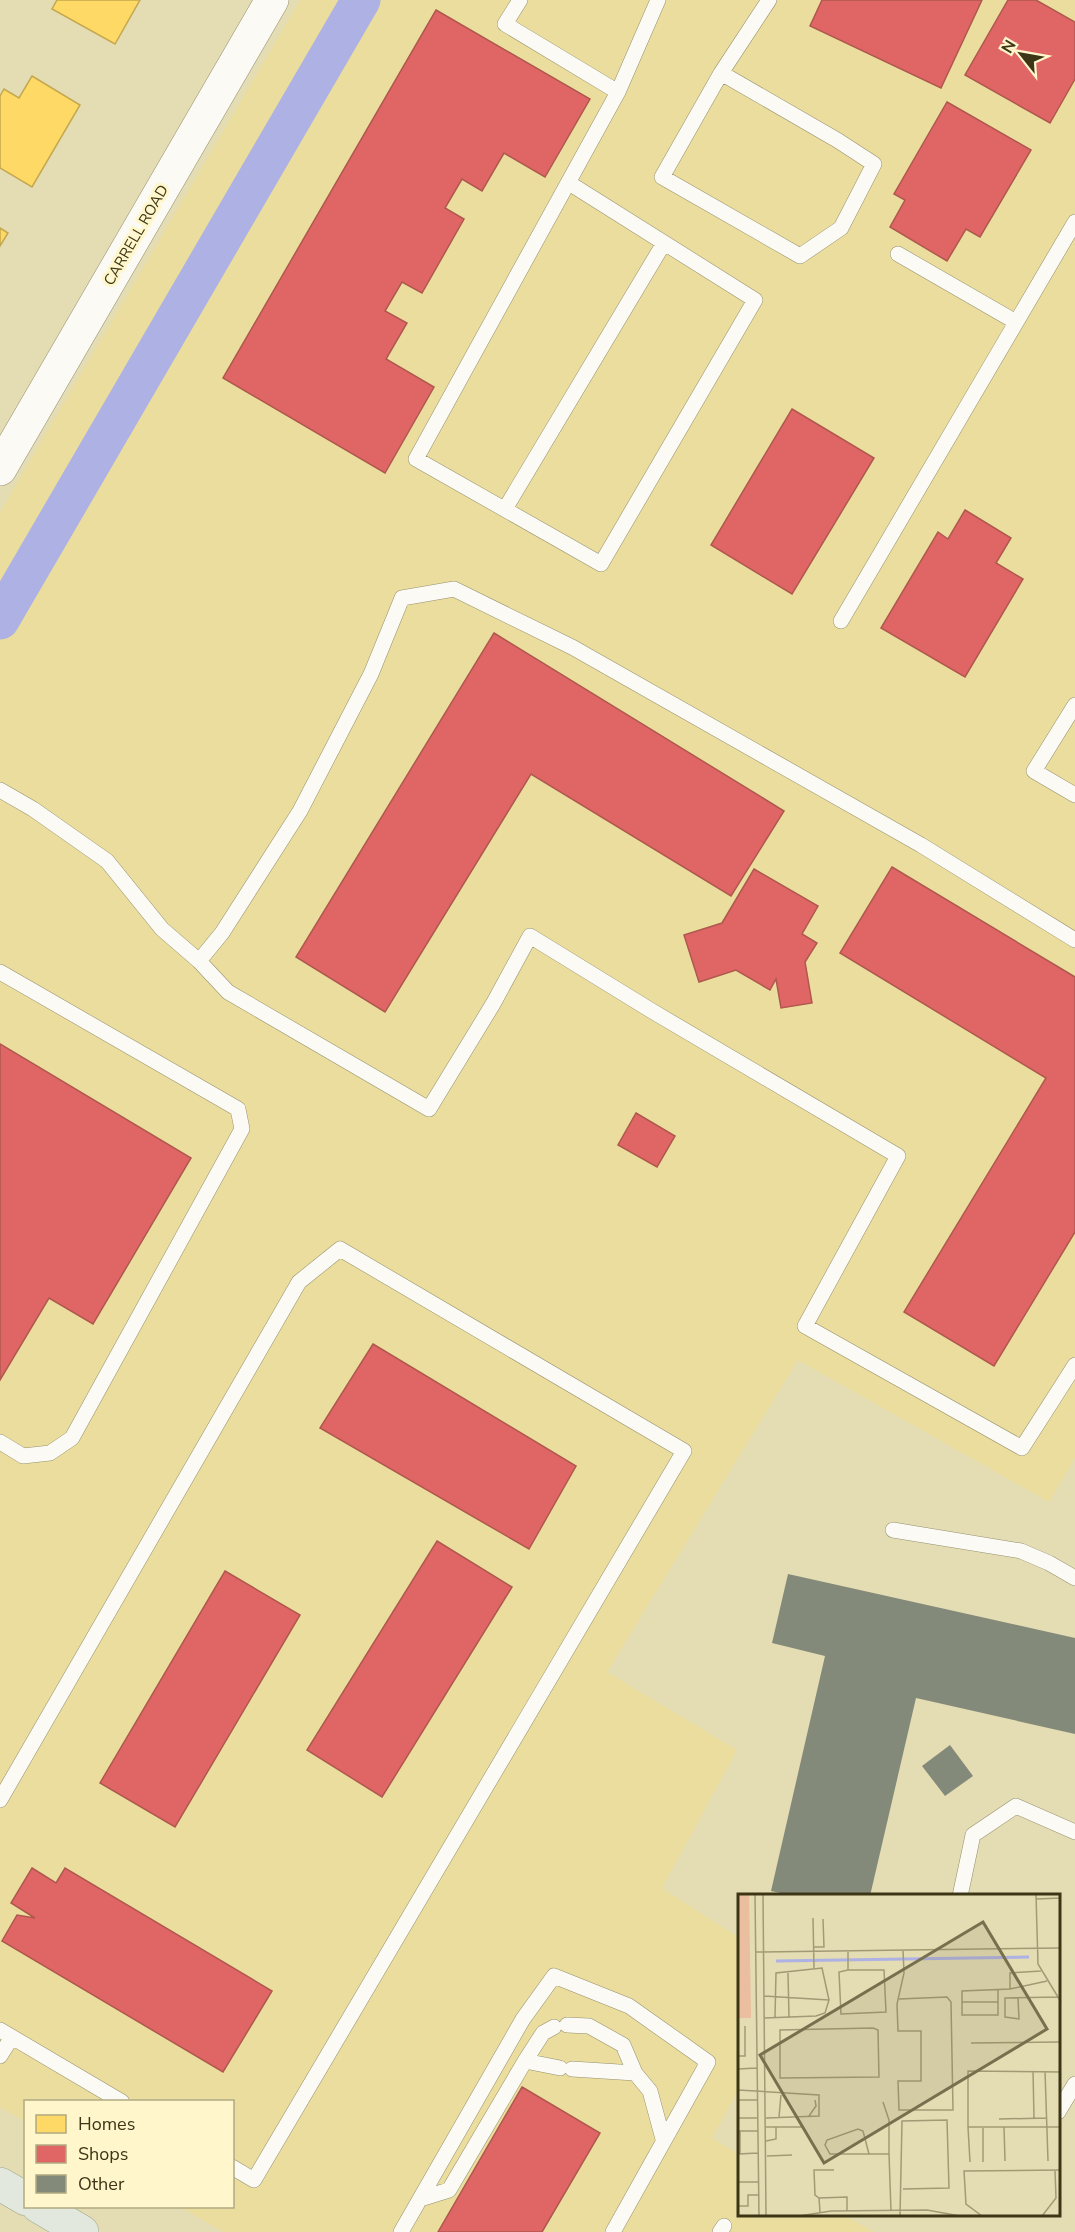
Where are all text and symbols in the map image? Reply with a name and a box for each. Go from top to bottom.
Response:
north arrow [991,24,1051,84]
text: N [996,36,1022,58]
street label: CARRELL ROAD [99,181,173,289]
inset map [738,1894,1060,2217]
legend [24,2100,234,2208]
text: Homes [78,2112,135,2136]
text: Shops [78,2142,128,2166]
text: Other [78,2172,125,2196]

